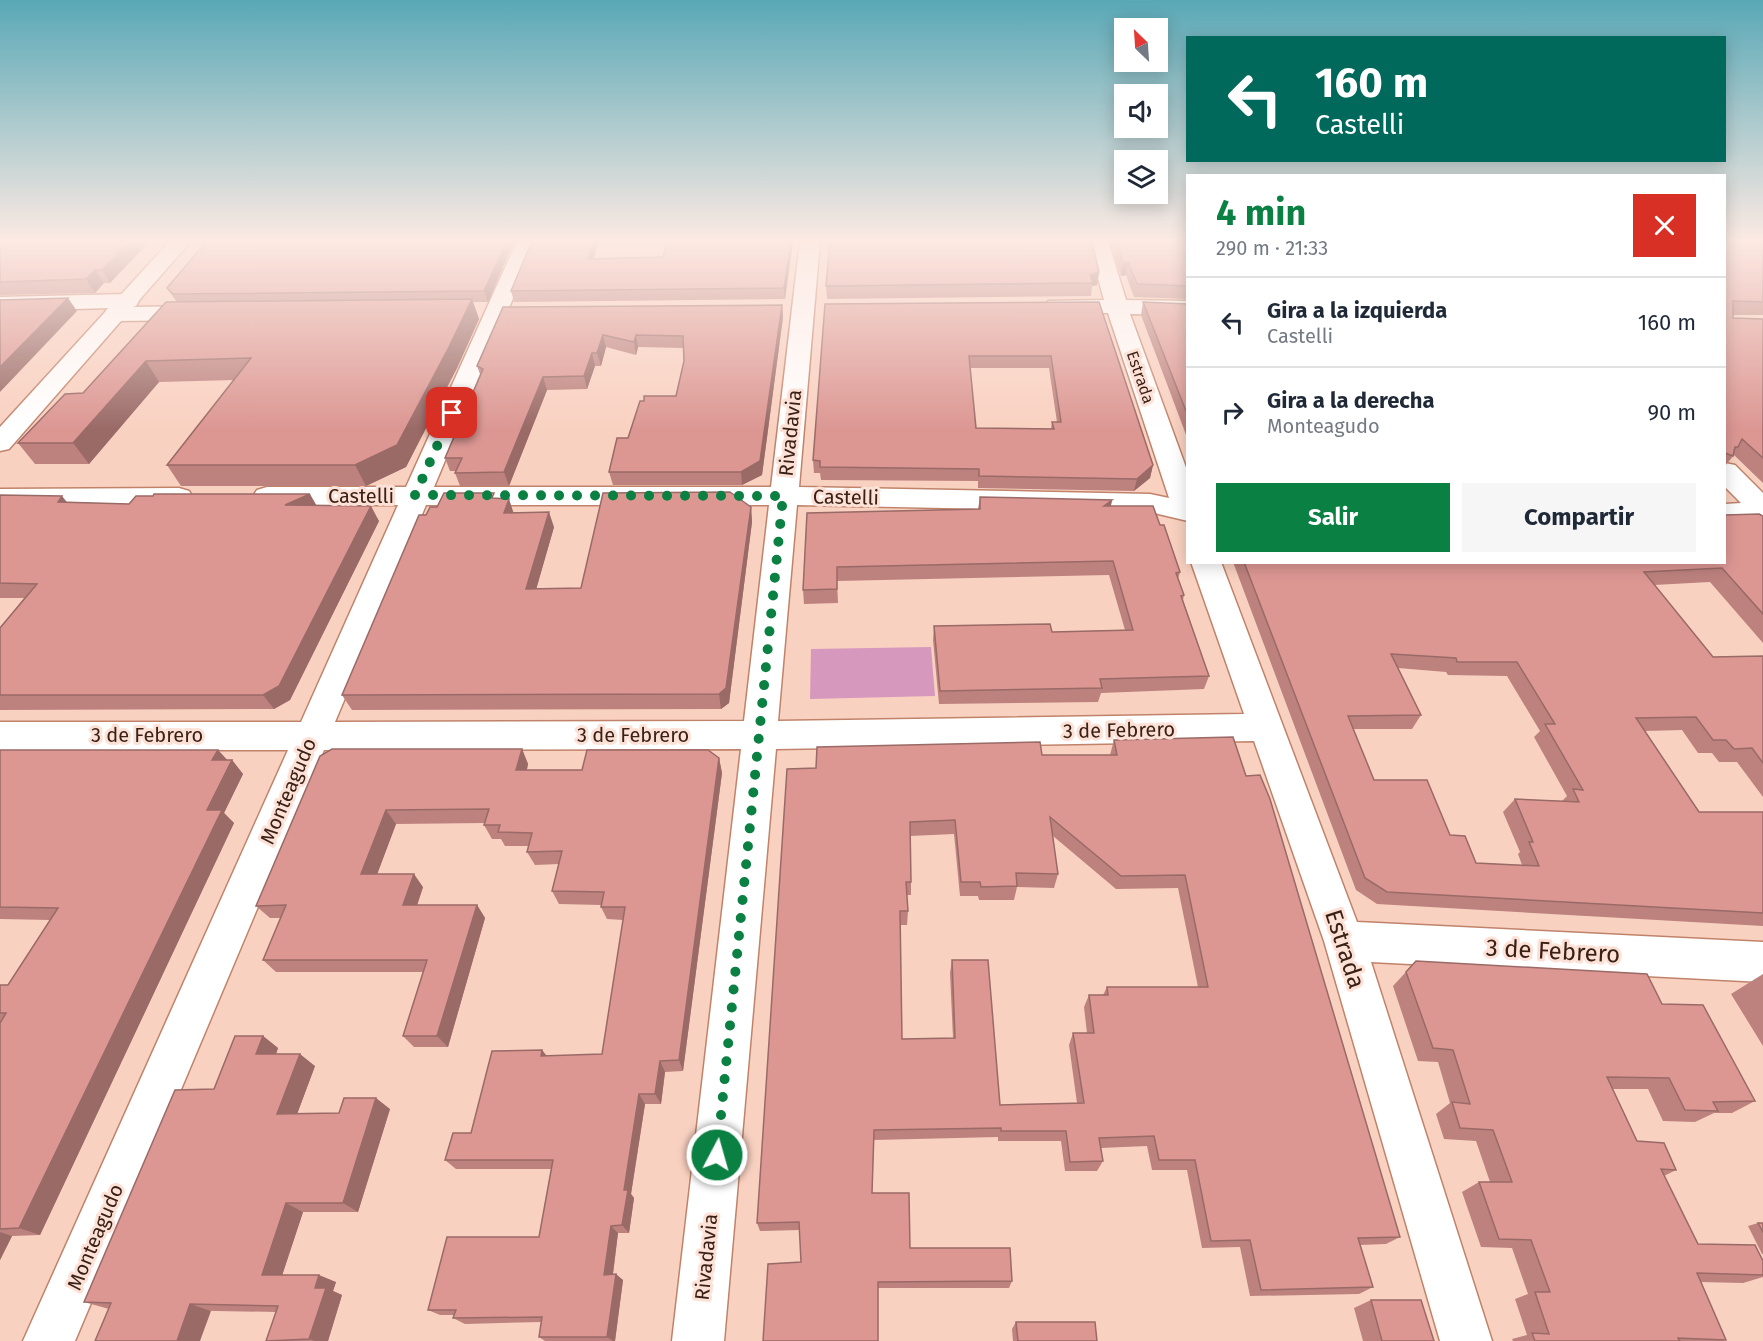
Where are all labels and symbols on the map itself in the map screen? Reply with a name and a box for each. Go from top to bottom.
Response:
north arrow [1114,18,1168,72]
street label: Estrada [1123,348,1158,406]
pin [426,387,477,438]
street label: Rivadavia [774,388,806,478]
street label: Castelli [328,484,394,508]
street label: Castelli [813,484,879,510]
street label: 3 de Febrero [1063,717,1175,743]
street label: 3 de Febrero [91,723,203,747]
street label: 3 de Febrero [577,723,689,747]
street label: Monteagudo [255,734,321,848]
street label: Estrada [1319,906,1371,992]
street label: 3 de Febrero [1485,933,1621,969]
position arrow [685,1123,749,1187]
street label: Monteagudo [62,1180,128,1294]
street label: Rivadavia [690,1212,722,1302]

